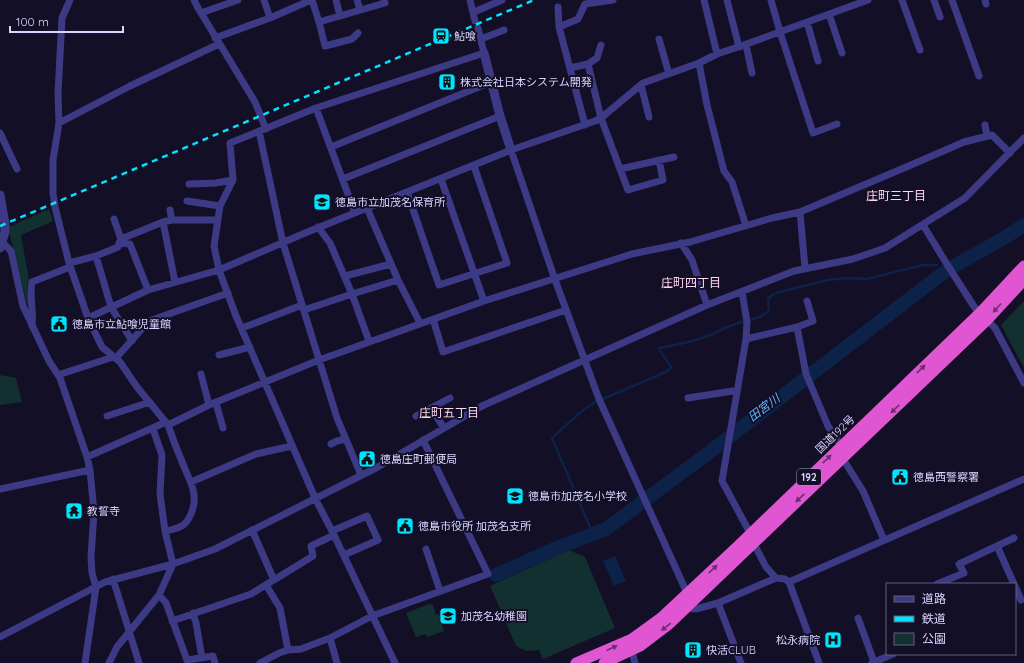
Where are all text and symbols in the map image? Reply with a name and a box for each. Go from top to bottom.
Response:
scale bar [10,8,123,34]
text: 100 m [16,14,49,29]
station icon: 鮎喰 [431,26,451,46]
place label: 鮎喰 [454,29,476,43]
building icon: 株式会社日本システム開発 [437,72,457,92]
place label: 株式会社日本システム開発 [460,75,592,89]
district label: 庄町三丁目 [866,188,926,203]
school or university icon: 徳島市立加茂名保育所 [312,192,332,212]
place label: 徳島市立加茂名保育所 [335,195,446,209]
district label: 庄町四丁目 [661,275,721,290]
one-way arrow [993,303,1002,313]
public building icon: 徳島市立鮎喰児童館 [49,314,69,334]
place label: 徳島市立鮎喰児童館 [72,317,171,331]
one-way arrow [916,365,926,374]
water label: 田宮川 [745,390,784,424]
one-way arrow [890,404,900,414]
district label: 庄町五丁目 [419,405,479,420]
street label: 国道192号 [812,412,858,456]
public building icon: 徳島庄町郵便局 [357,449,377,469]
place label: 徳島庄町郵便局 [380,452,457,466]
one-way arrow [822,454,832,464]
public building icon: 徳島西警察署 [890,467,910,487]
road number: 192 [797,469,821,485]
place label: 徳島西警察署 [913,470,979,484]
school or university icon: 徳島市加茂名小学校 [505,486,525,506]
place label: 徳島市加茂名小学校 [528,489,627,503]
one-way arrow [795,493,805,503]
temple icon: 教誓寺 [64,501,84,521]
place label: 教誓寺 [87,504,120,518]
public building icon: 徳島市役所 加茂名支所 [395,516,415,536]
place label: 徳島市役所 加茂名支所 [418,519,532,533]
one-way arrow [708,564,719,573]
legend [886,583,1016,655]
text: 道路 [922,591,946,606]
school or university icon: 加茂名幼稚園 [438,606,458,626]
place label: 加茂名幼稚園 [461,609,527,623]
text: 鉄道 [922,611,946,626]
one-way arrow [660,622,671,631]
hospital icon: 松永病院 [823,630,843,650]
text: 公園 [922,631,946,646]
place label: 松永病院 [776,633,820,647]
building icon: 快活CLUB [683,640,703,660]
place label: 快活CLUB [706,643,756,657]
one-way arrow [606,645,617,651]

